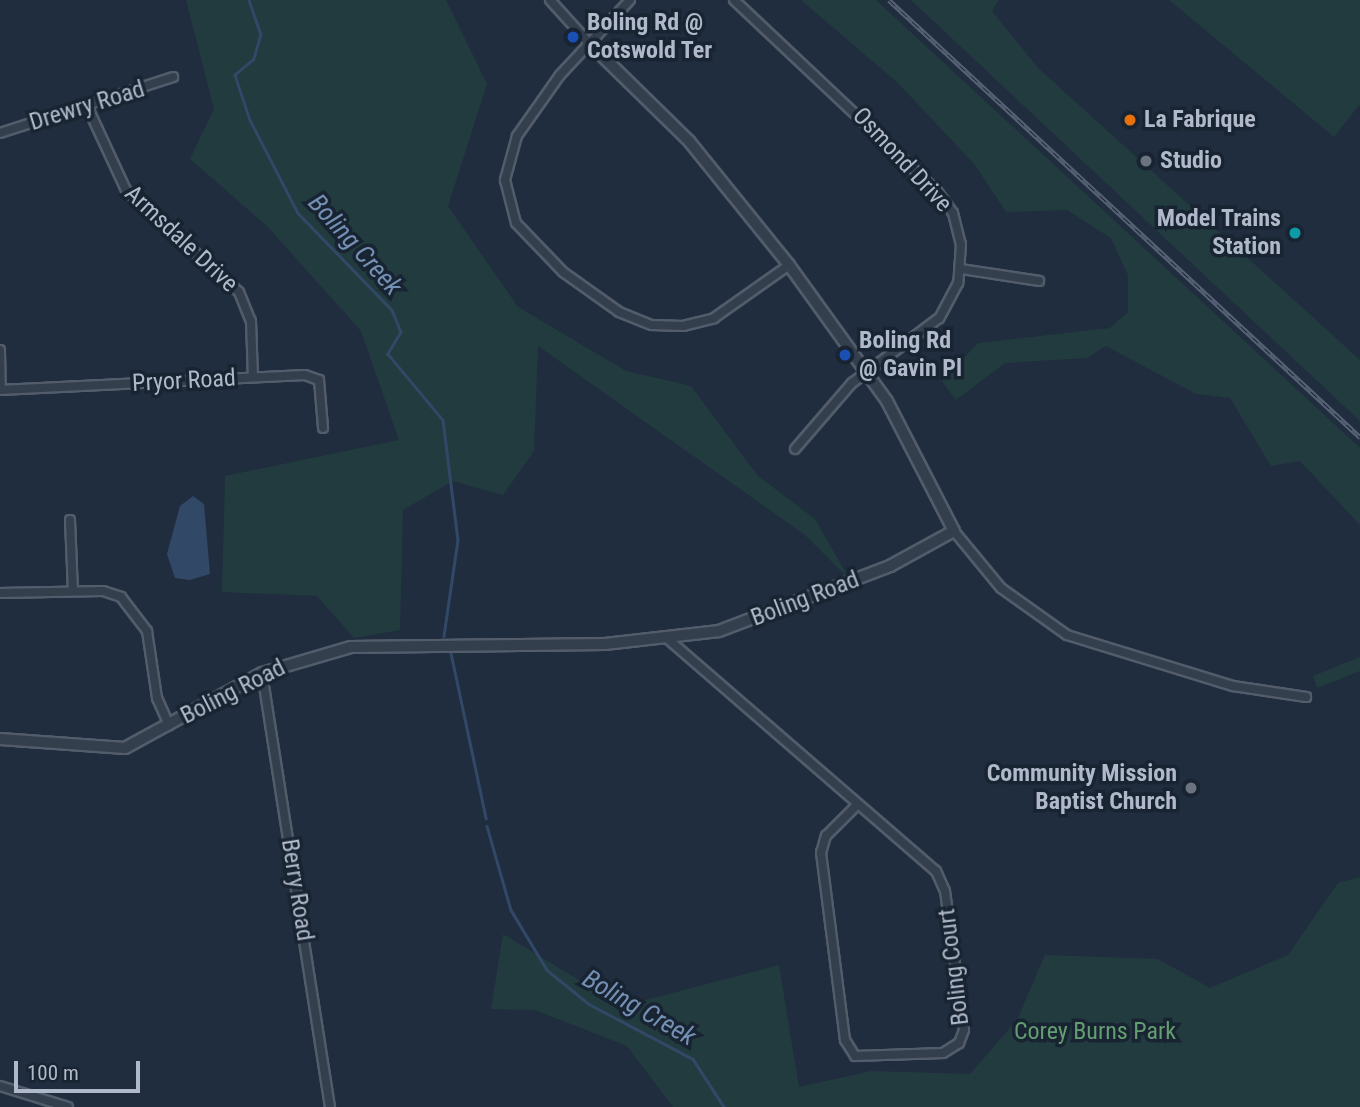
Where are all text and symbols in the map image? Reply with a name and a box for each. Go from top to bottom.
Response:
place label: Boling Rd @ Cotswold Ter [587,9,713,65]
marker: Boling Rd @ Cotswold Ter [565,29,581,45]
street label: Drewry Road [26,75,148,137]
street label: Osmond Drive [846,102,958,218]
place label: La Fabrique [1144,106,1256,134]
marker: La Fabrique [1122,112,1138,128]
place label: Studio [1160,147,1222,175]
marker: Studio [1138,153,1154,169]
street label: Armsdale Drive [119,179,243,299]
water label: Boling Creek [301,188,409,302]
place label: Model Trains Station [1156,205,1281,261]
marker: Model Trains Station [1287,225,1303,241]
place label: Boling Rd @ Gavin Pl [859,327,962,383]
marker: Boling Rd @ Gavin Pl [837,347,853,363]
street label: Pryor Road [131,364,237,398]
street label: Boling Road [747,565,863,633]
street label: Boling Road [176,653,290,731]
place label: Community Mission Baptist Church [987,760,1177,816]
marker: Community Mission Baptist Church [1183,780,1199,796]
street label: Berry Road [275,837,319,943]
street label: Boling Court [933,907,975,1027]
water label: Boling Creek [577,963,701,1053]
park label: Corey Burns Park [1014,1018,1176,1046]
scale bar [18,1048,144,1092]
text: 100 m [27,1061,79,1085]

